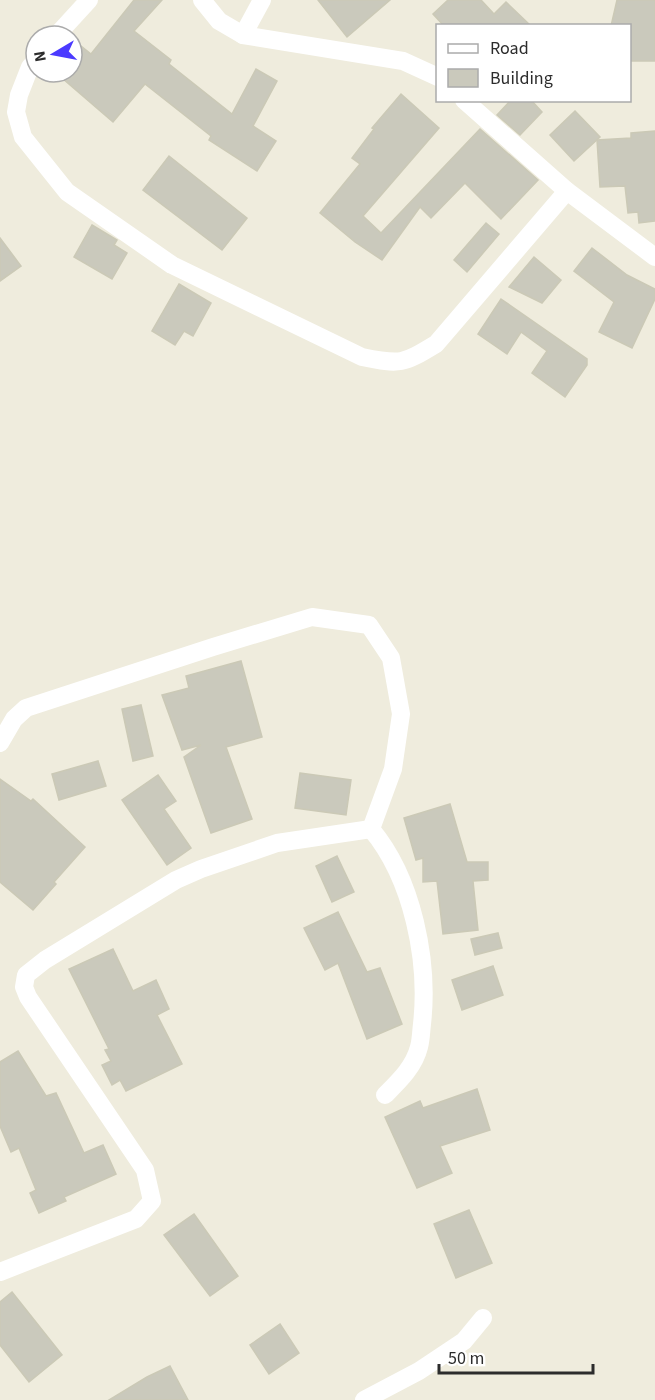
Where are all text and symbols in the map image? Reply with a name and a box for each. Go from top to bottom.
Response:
north arrow [24,24,84,84]
legend [436,24,631,102]
text: Road [490,36,529,61]
text: N [28,49,52,64]
text: Building [490,66,553,91]
scale bar [439,1337,594,1375]
text: 50 m [448,1346,484,1371]

